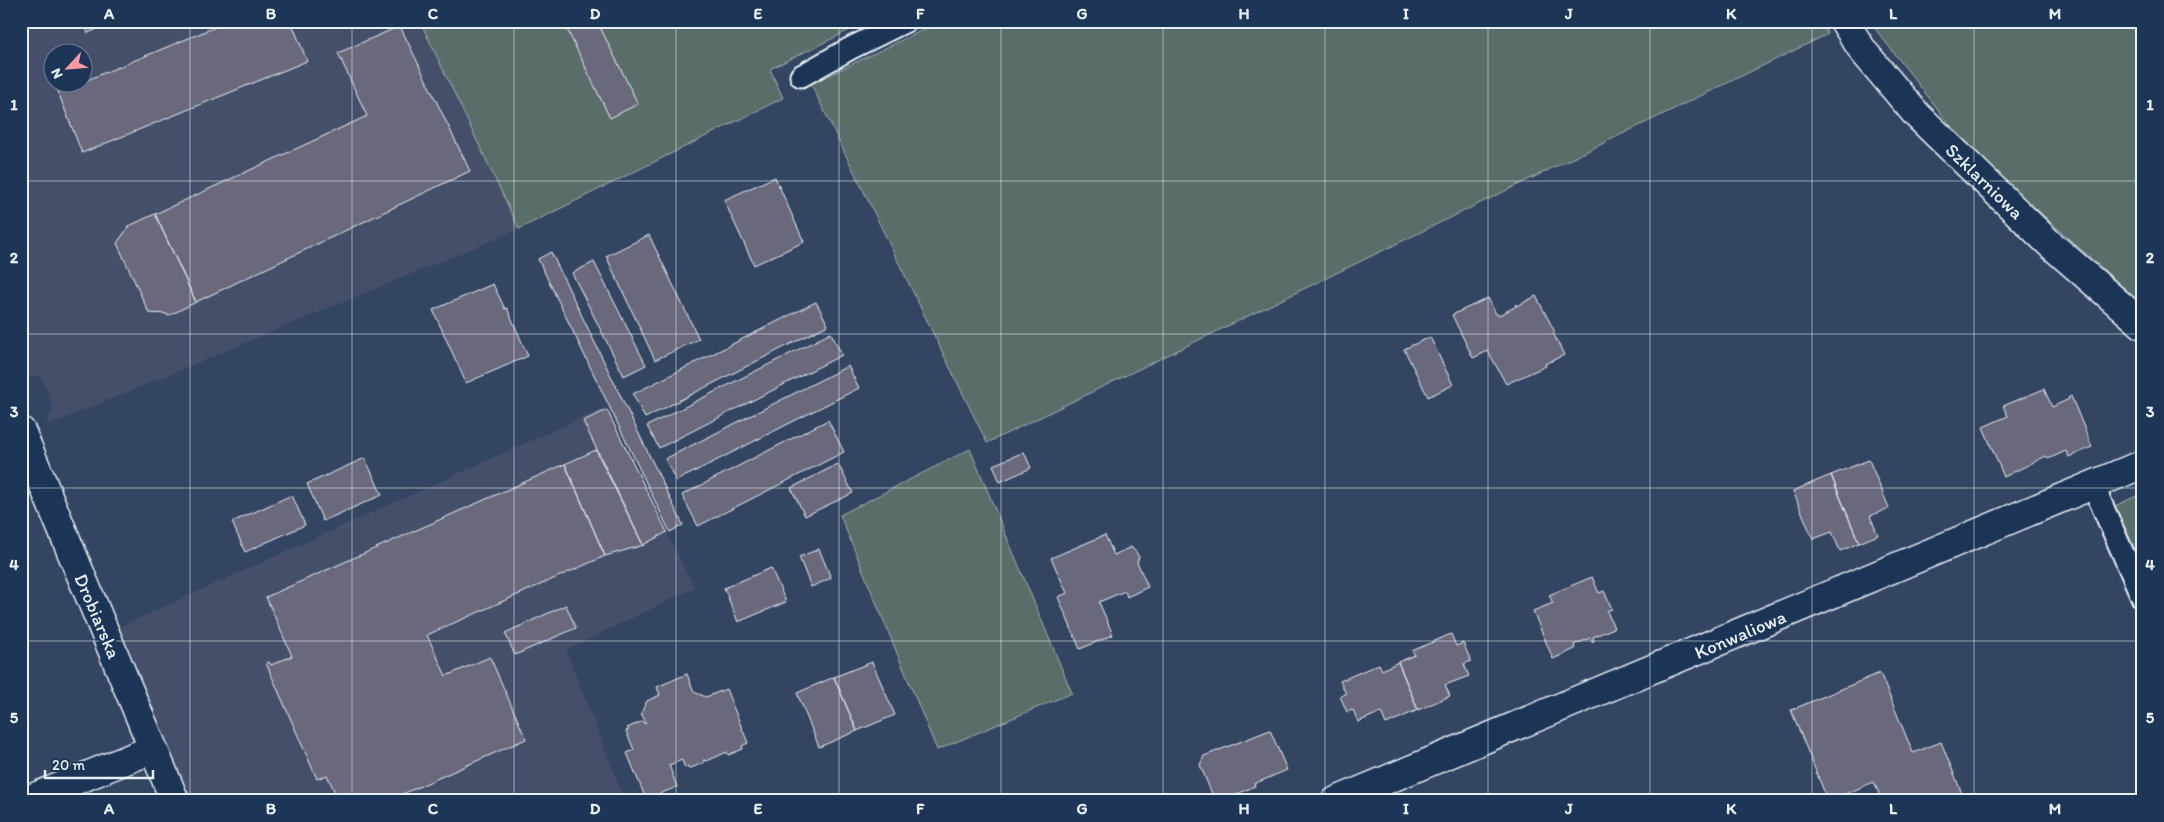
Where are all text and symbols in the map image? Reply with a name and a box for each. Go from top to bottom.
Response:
text: A [103,4,115,23]
text: B [266,4,277,23]
text: C [428,4,439,23]
text: D [590,4,601,23]
text: E [754,4,763,23]
text: F [916,4,925,23]
text: G [1076,4,1088,23]
text: H [1238,4,1250,23]
text: I [1403,4,1409,23]
text: J [1564,4,1573,23]
text: K [1726,4,1737,23]
text: L [1889,4,1898,23]
text: M [2049,4,2061,23]
north arrow [42,42,92,92]
text: N [47,66,66,81]
text: 1 [10,95,18,114]
text: 1 [2146,95,2154,114]
street label: Szklarniowa [1941,139,2028,224]
text: 2 [10,248,19,267]
text: 2 [2146,248,2155,267]
text: 3 [10,402,19,421]
text: 3 [2146,402,2155,421]
text: 4 [9,555,19,574]
text: 4 [2145,555,2155,574]
street label: Drobiarska [69,570,126,662]
street label: Konwaliowa [1691,605,1789,664]
text: 5 [10,708,19,727]
text: 5 [2146,708,2155,727]
scale bar [45,747,152,779]
text: 20 m [52,756,86,774]
text: A [103,799,115,818]
text: B [266,799,277,818]
text: C [428,799,439,818]
text: D [590,799,601,818]
text: E [754,799,763,818]
text: F [916,799,925,818]
text: G [1076,799,1088,818]
text: H [1238,799,1250,818]
text: I [1403,799,1409,818]
text: J [1564,799,1573,818]
text: K [1726,799,1737,818]
text: L [1889,799,1898,818]
text: M [2049,799,2061,818]

